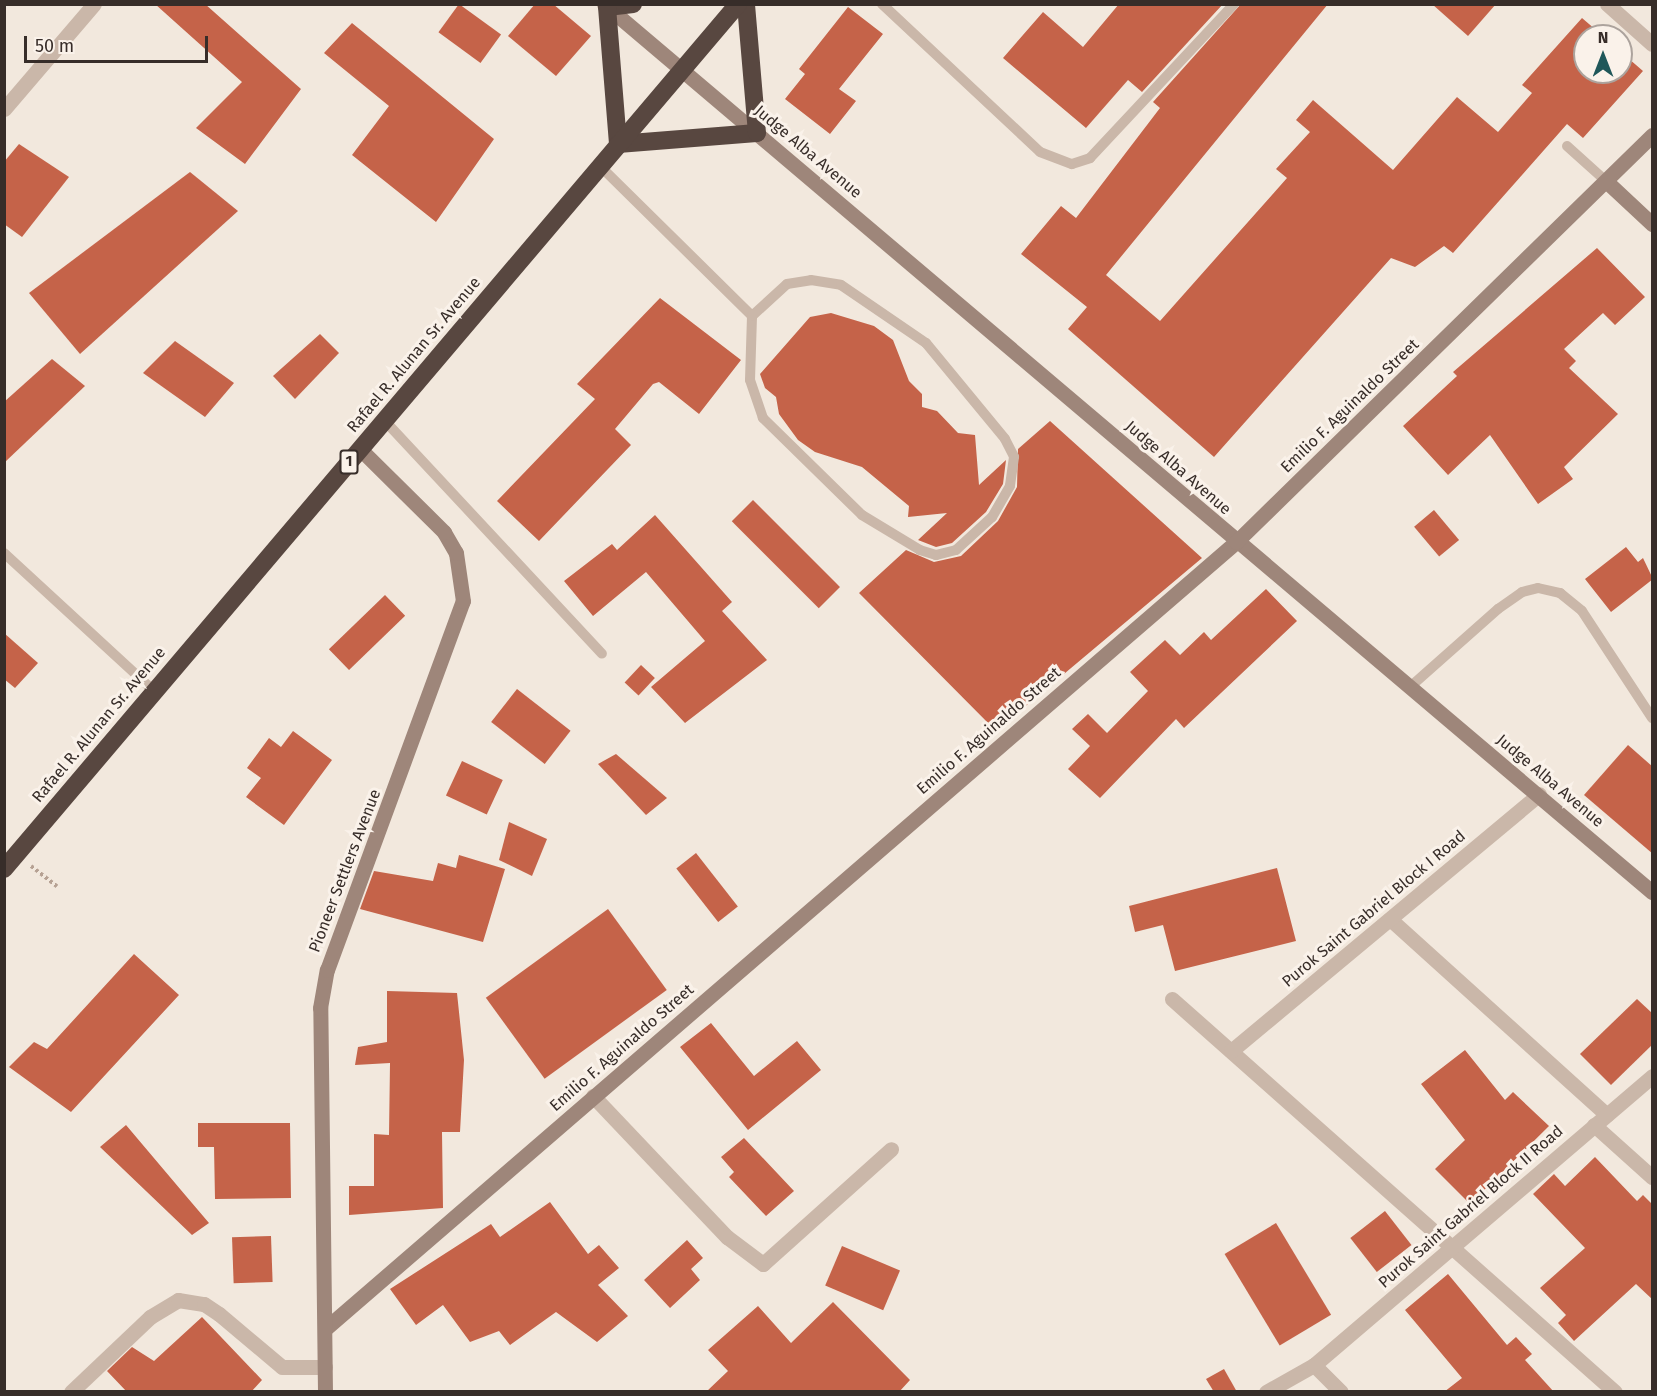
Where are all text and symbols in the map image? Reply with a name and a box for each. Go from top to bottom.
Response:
scale bar [27,24,212,62]
north arrow [1573,24,1633,84]
text: N [1598,28,1608,47]
text: 50 m [35,35,74,57]
street label: Judge Alba Avenue [750,102,866,202]
street label: Rafael R. Alunan Sr. Avenue [343,273,485,437]
street label: Emilio F. Aguinaldo Street [1277,335,1423,477]
street label: Judge Alba Avenue [1121,417,1235,519]
road number: 1 [338,450,360,474]
street label: Rafael R. Alunan Sr. Avenue [28,643,170,807]
street label: Emilio F. Aguinaldo Street [913,663,1065,799]
street label: Judge Alba Avenue [1492,731,1608,831]
street label: Pioneer Settlers Avenue [305,787,385,955]
street label: Purok Saint Gabriel Block I Road [1278,827,1470,991]
street label: Emilio F. Aguinaldo Street [546,980,698,1116]
street label: Purok Saint Gabriel Block II Road [1375,1122,1567,1292]

